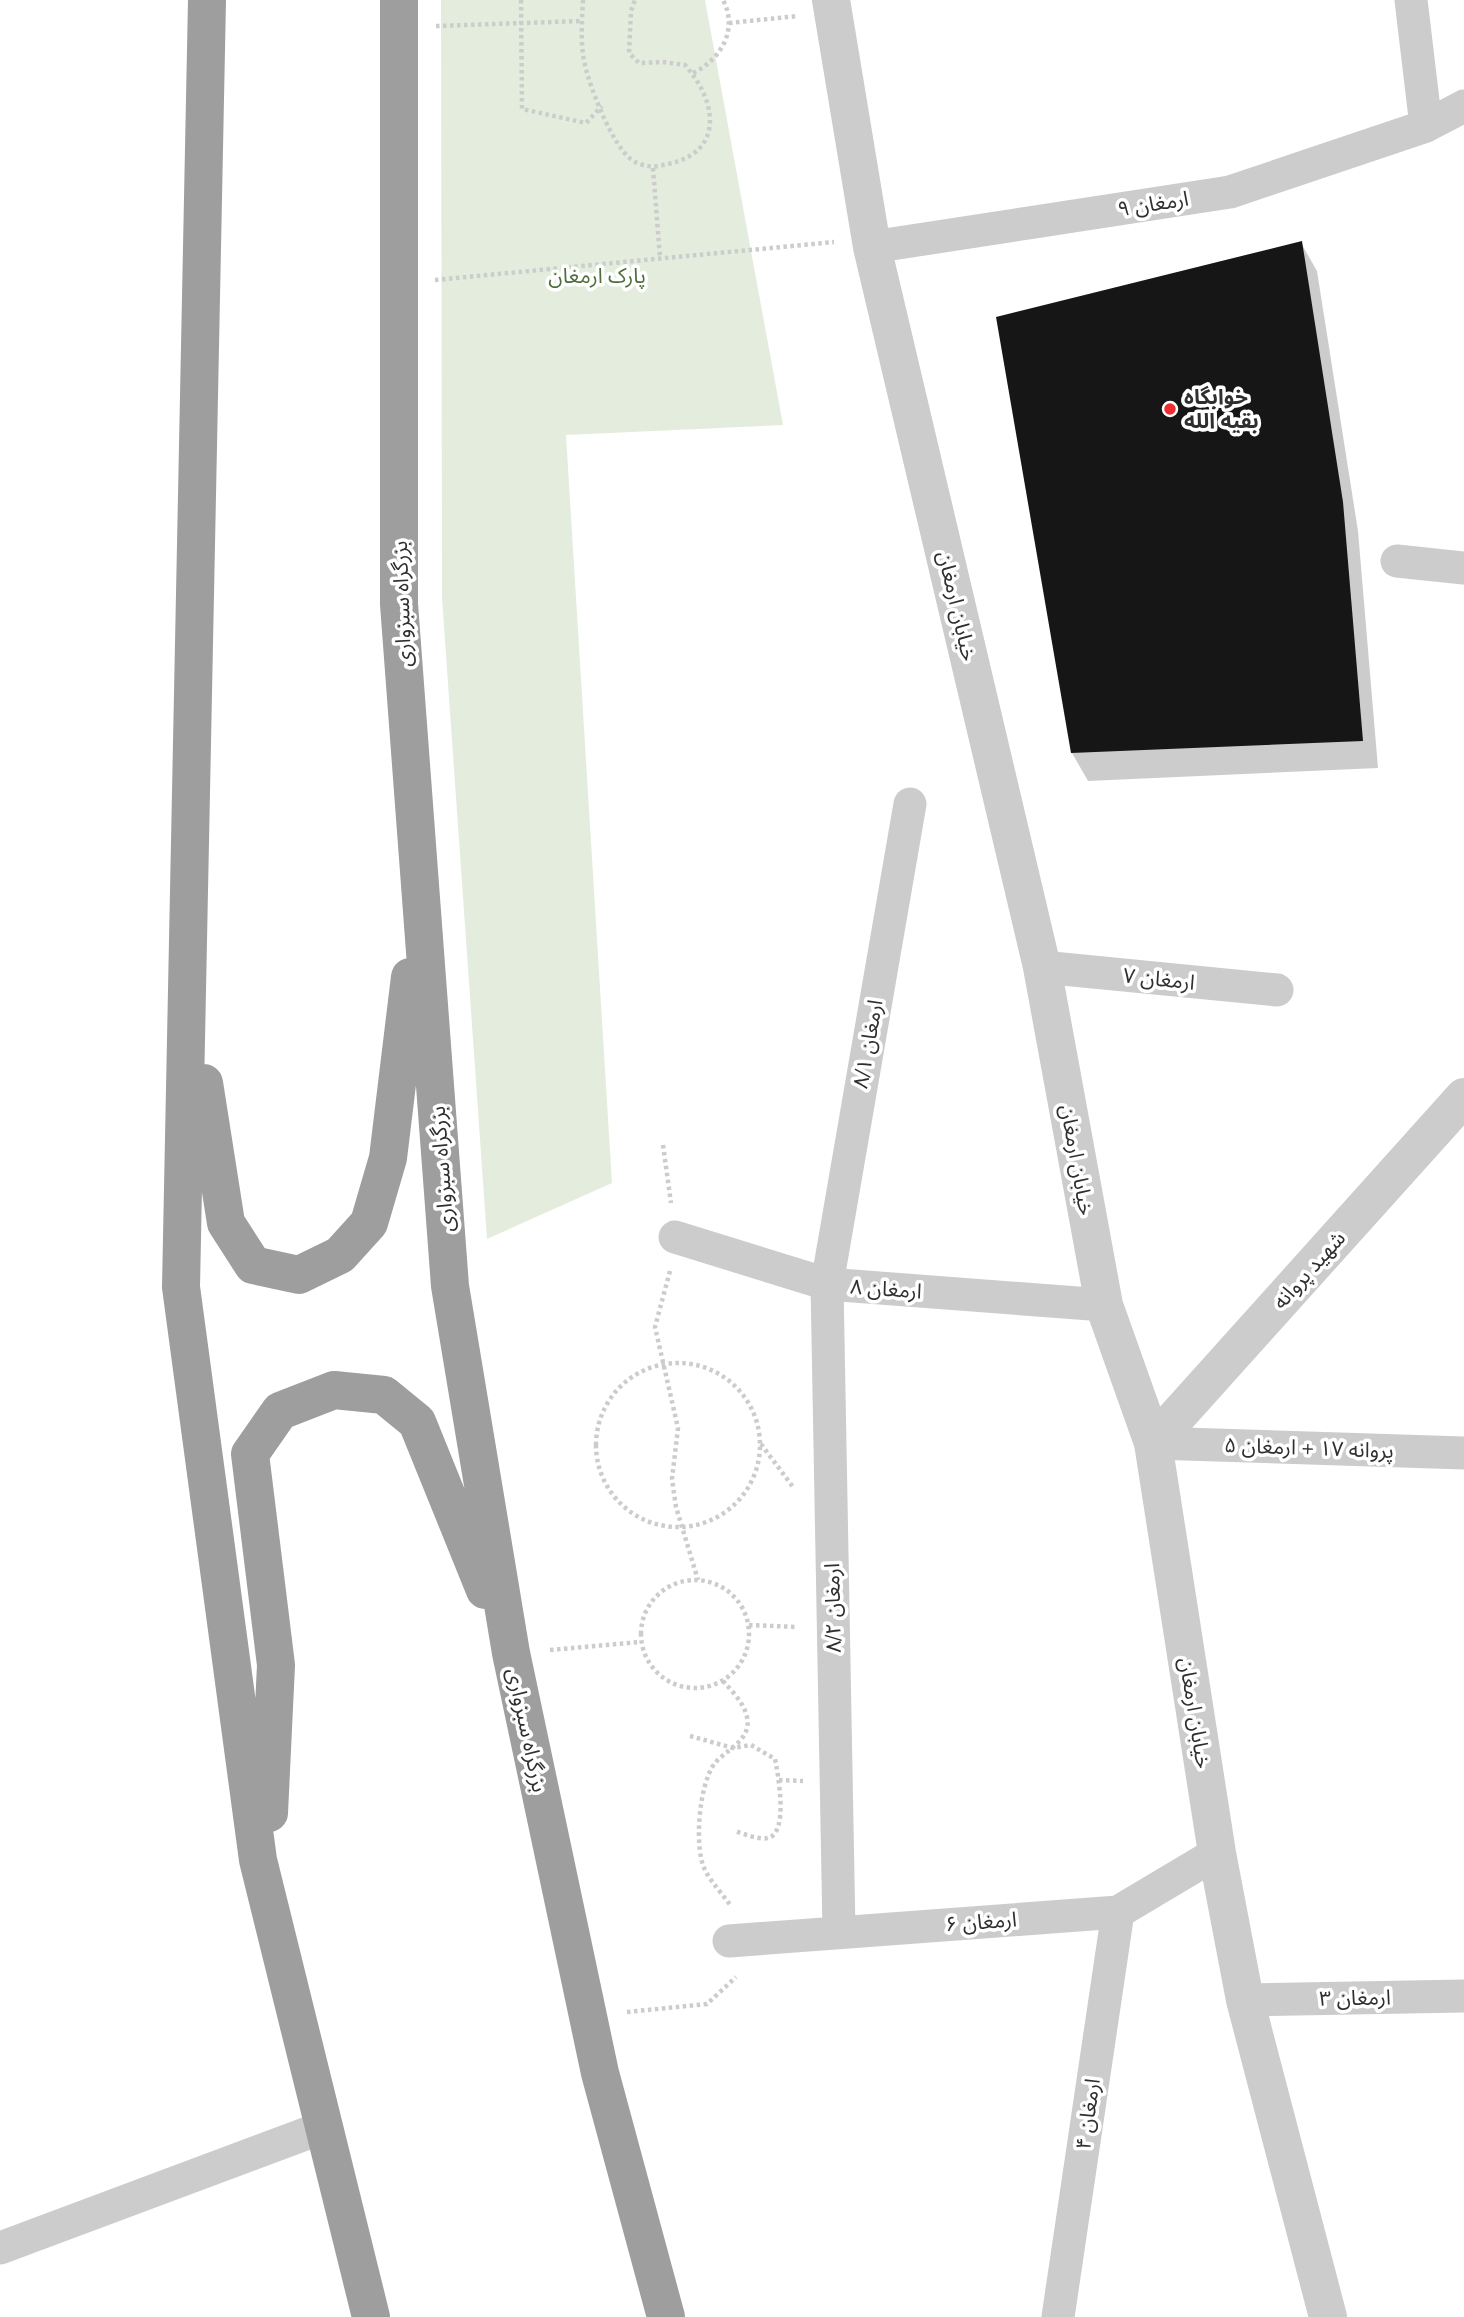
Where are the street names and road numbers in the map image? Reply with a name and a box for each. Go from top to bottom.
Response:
street label: ارمغان ۹ [1115,185,1191,223]
street label: بزرگراه سبزواری [386,540,418,668]
street label: خیابان ارمغان [931,548,983,664]
street label: ارمغان ۷ [1122,961,1196,997]
street label: ارمغان ۸/۱ [846,997,890,1091]
street label: خیابان ارمغان [1053,1102,1101,1218]
street label: بزرگراه سبزواری [424,1105,460,1233]
street label: شهید پروانه [1266,1225,1352,1315]
street label: ارمغان ۸ [849,1273,923,1305]
street label: پروانه ۱۷ + ارمغان ۵ [1224,1431,1394,1465]
street label: ارمغان ۸/۲ [818,1563,848,1653]
street label: خیابان ارمغان [1172,1655,1218,1771]
street label: بزرگراه سبزواری [500,1665,554,1795]
street label: ارمغان ۶ [944,1906,1018,1938]
street label: ارمغان ۳ [1319,1983,1391,2013]
street label: ارمغان ۴ [1069,2077,1107,2151]

